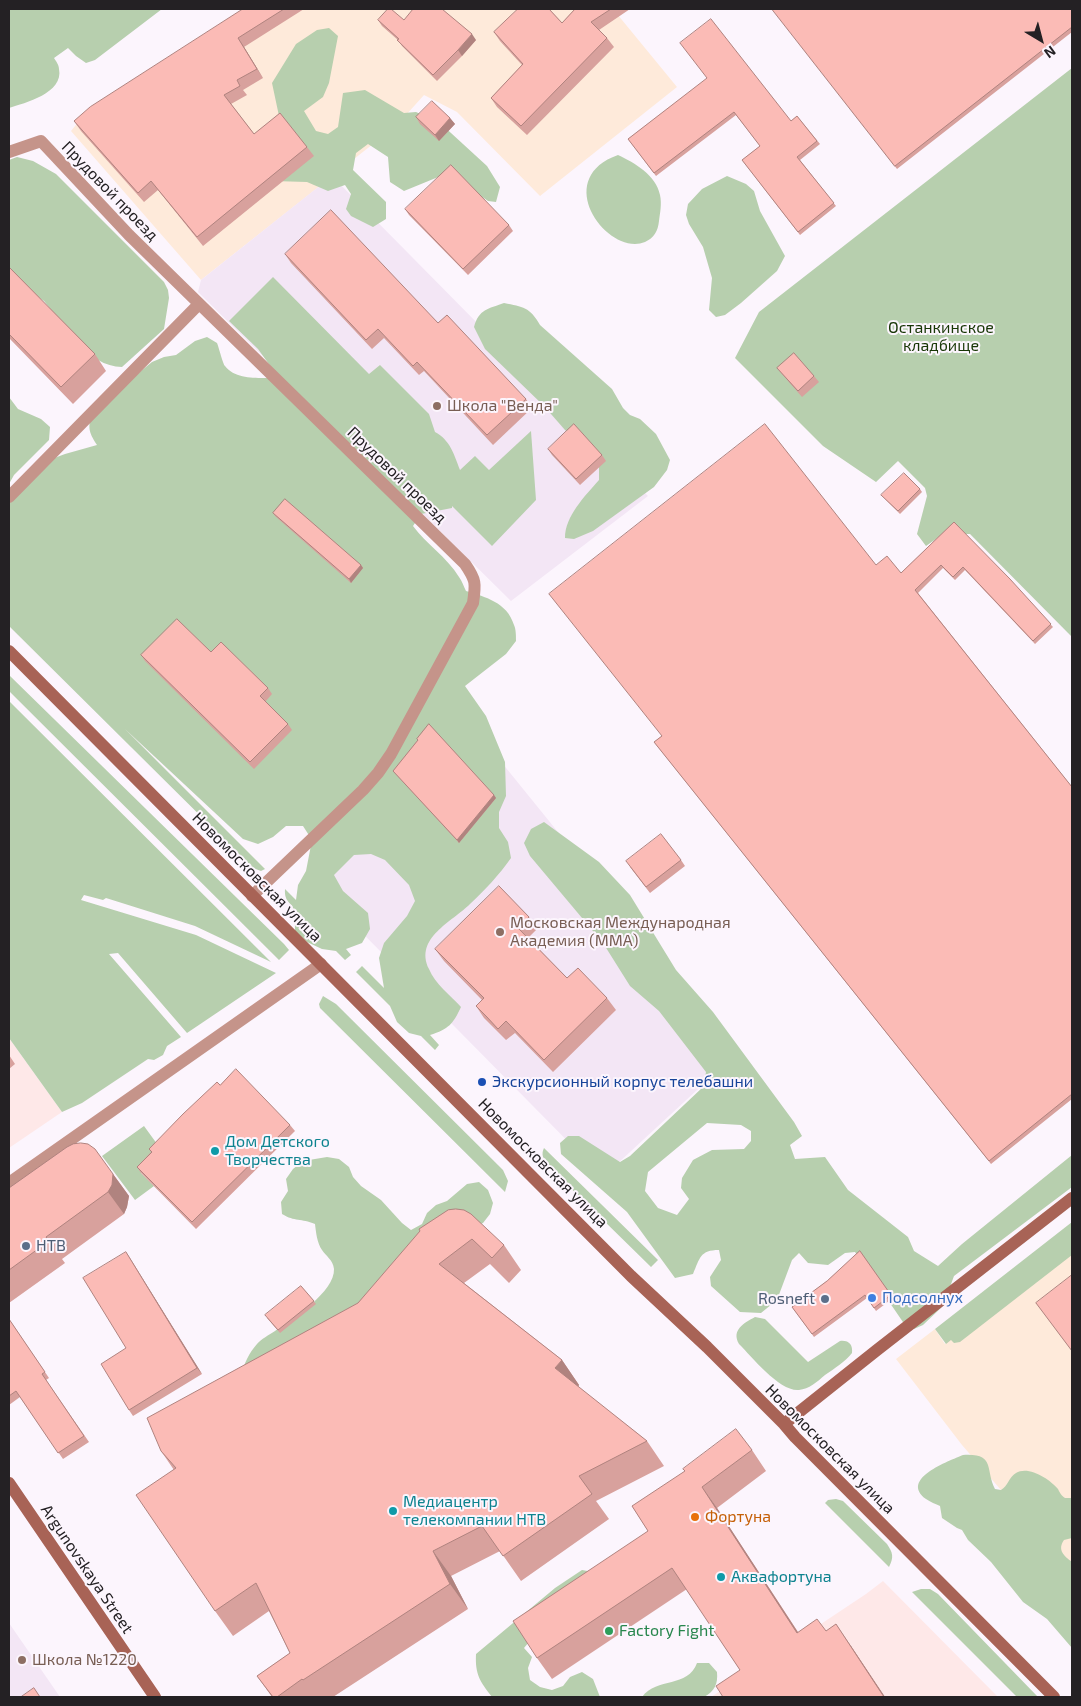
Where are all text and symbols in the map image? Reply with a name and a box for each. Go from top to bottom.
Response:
north arrow [1016,15,1066,65]
text: N [1041,43,1059,62]
street label: Прудовой проезд [58,137,162,245]
park label: Останкинское кладбище [888,318,994,356]
place label: Школа "Венда" [447,396,558,416]
marker: Школа "Венда" [431,400,443,412]
street label: Прудовой проезд [343,423,451,527]
street label: Новомосковская улица [188,808,326,946]
place label: Московская Международная Академия (ММА) [510,913,731,951]
marker: Московская Международная Академия (ММА) [494,926,506,938]
place label: Экскурсионный корпус телебашни [492,1072,753,1092]
marker: Экскурсионный корпус телебашни [476,1076,488,1088]
street label: Новомосковская улица [474,1094,612,1232]
place label: Дом Детского Творчества [225,1132,330,1170]
marker: Дом Детского Творчества [209,1145,221,1157]
place label: НТВ [36,1236,66,1256]
marker: НТВ [20,1240,32,1252]
place label: Подсолнух [882,1288,963,1308]
place label: Rosneft [758,1289,815,1309]
marker: Подсолнух [866,1292,878,1304]
marker: Rosneft [819,1293,831,1305]
street label: Новомосковская улица [761,1380,899,1518]
place label: Медиацентр телекомпании НТВ [403,1492,546,1530]
street label: Argunovskaya Street [37,1501,137,1637]
marker: Медиацентр телекомпании НТВ [387,1505,399,1517]
place label: Фортуна [705,1507,771,1527]
marker: Фортуна [689,1511,701,1523]
place label: Аквафортуна [731,1567,832,1587]
marker: Аквафортуна [715,1571,727,1583]
place label: Factory Fight [619,1621,714,1641]
marker: Factory Fight [603,1625,615,1637]
place label: Школа №1220 [32,1650,137,1670]
marker: Школа №1220 [16,1654,28,1666]

